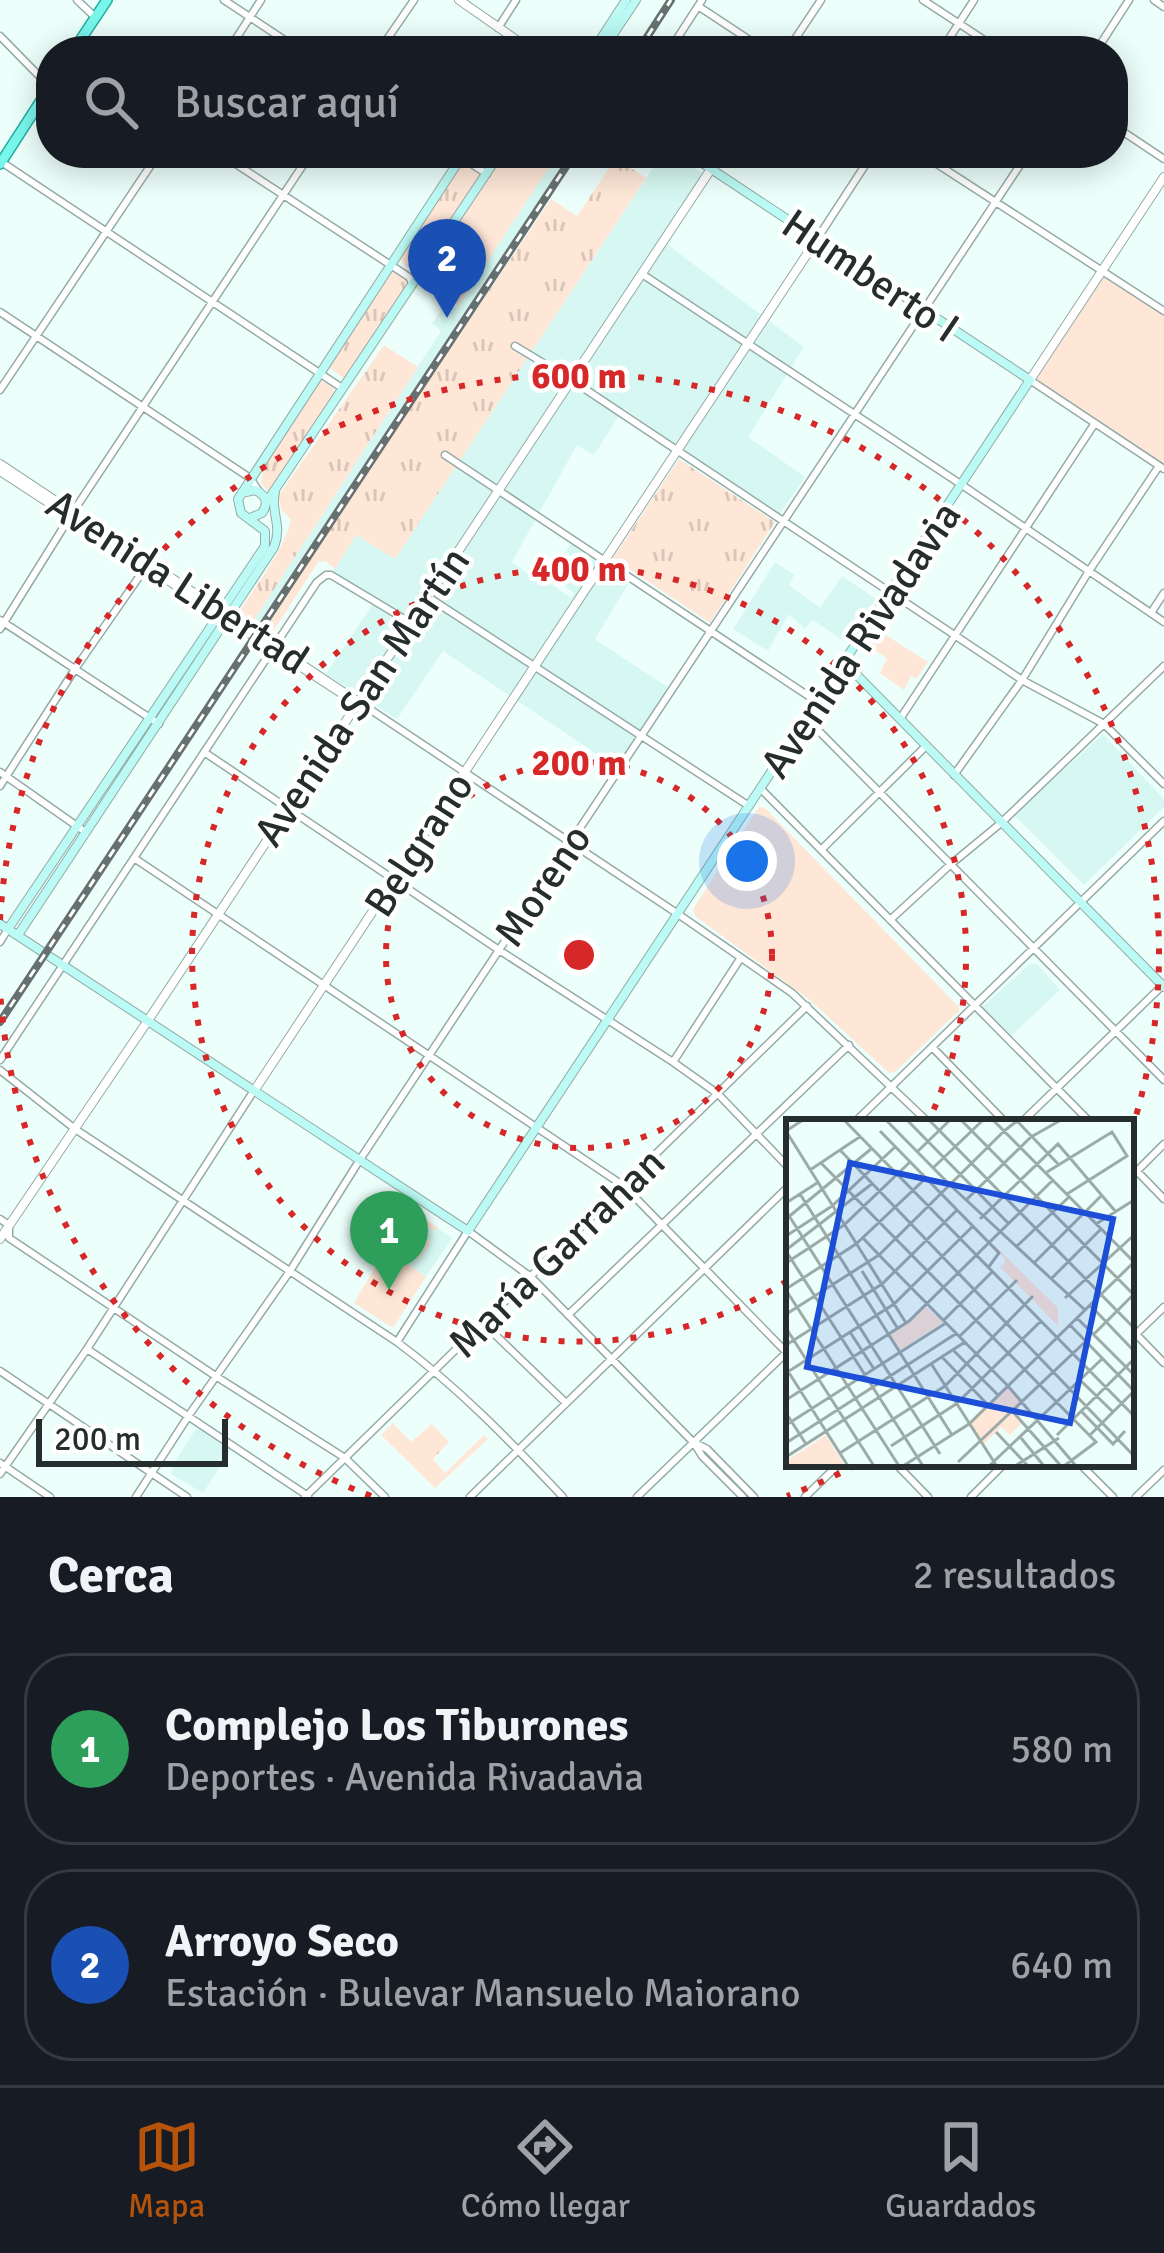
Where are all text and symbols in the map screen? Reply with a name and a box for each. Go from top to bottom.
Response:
search box [36,36,1128,168]
icon: search [78,69,144,135]
text: Buscar aquí [174,75,399,130]
street label: Humberto I [772,199,968,354]
pin: 2 [408,219,486,318]
text: 600 m [531,354,627,399]
street label: Avenida Libertad [37,479,318,686]
street label: Avenida Rivadavia [750,492,972,788]
street label: Avenida San Martín [243,538,481,856]
text: 400 m [531,547,627,592]
text: 200 m [531,741,627,786]
street label: Belgrano [354,763,485,927]
street label: Moreno [484,815,602,957]
your location [717,831,777,891]
centre of rings [558,934,600,976]
inset map [786,1119,1134,1467]
street label: María Garrahan [438,1137,676,1369]
pin: 1 [350,1191,428,1290]
scale bar [36,1413,228,1466]
text: 200 m [54,1419,141,1460]
text: Cerca [48,1544,174,1607]
text: 2 resultados [913,1551,1116,1599]
text: Complejo Los Tiburones [165,1698,628,1753]
text: 1 [79,1725,101,1773]
text: 580 m [1010,1725,1113,1773]
text: Deportes · Avenida Rivadavia [165,1753,644,1801]
text: Arroyo Seco [165,1914,399,1969]
text: 2 [79,1941,101,1989]
text: 640 m [1010,1941,1113,1989]
text: Estación · Bulevar Mansuelo Maiorano [165,1969,801,2017]
tab: Mapa [128,2114,205,2227]
tab: Cómo llegar [461,2114,630,2227]
tab: Guardados [885,2114,1036,2227]

